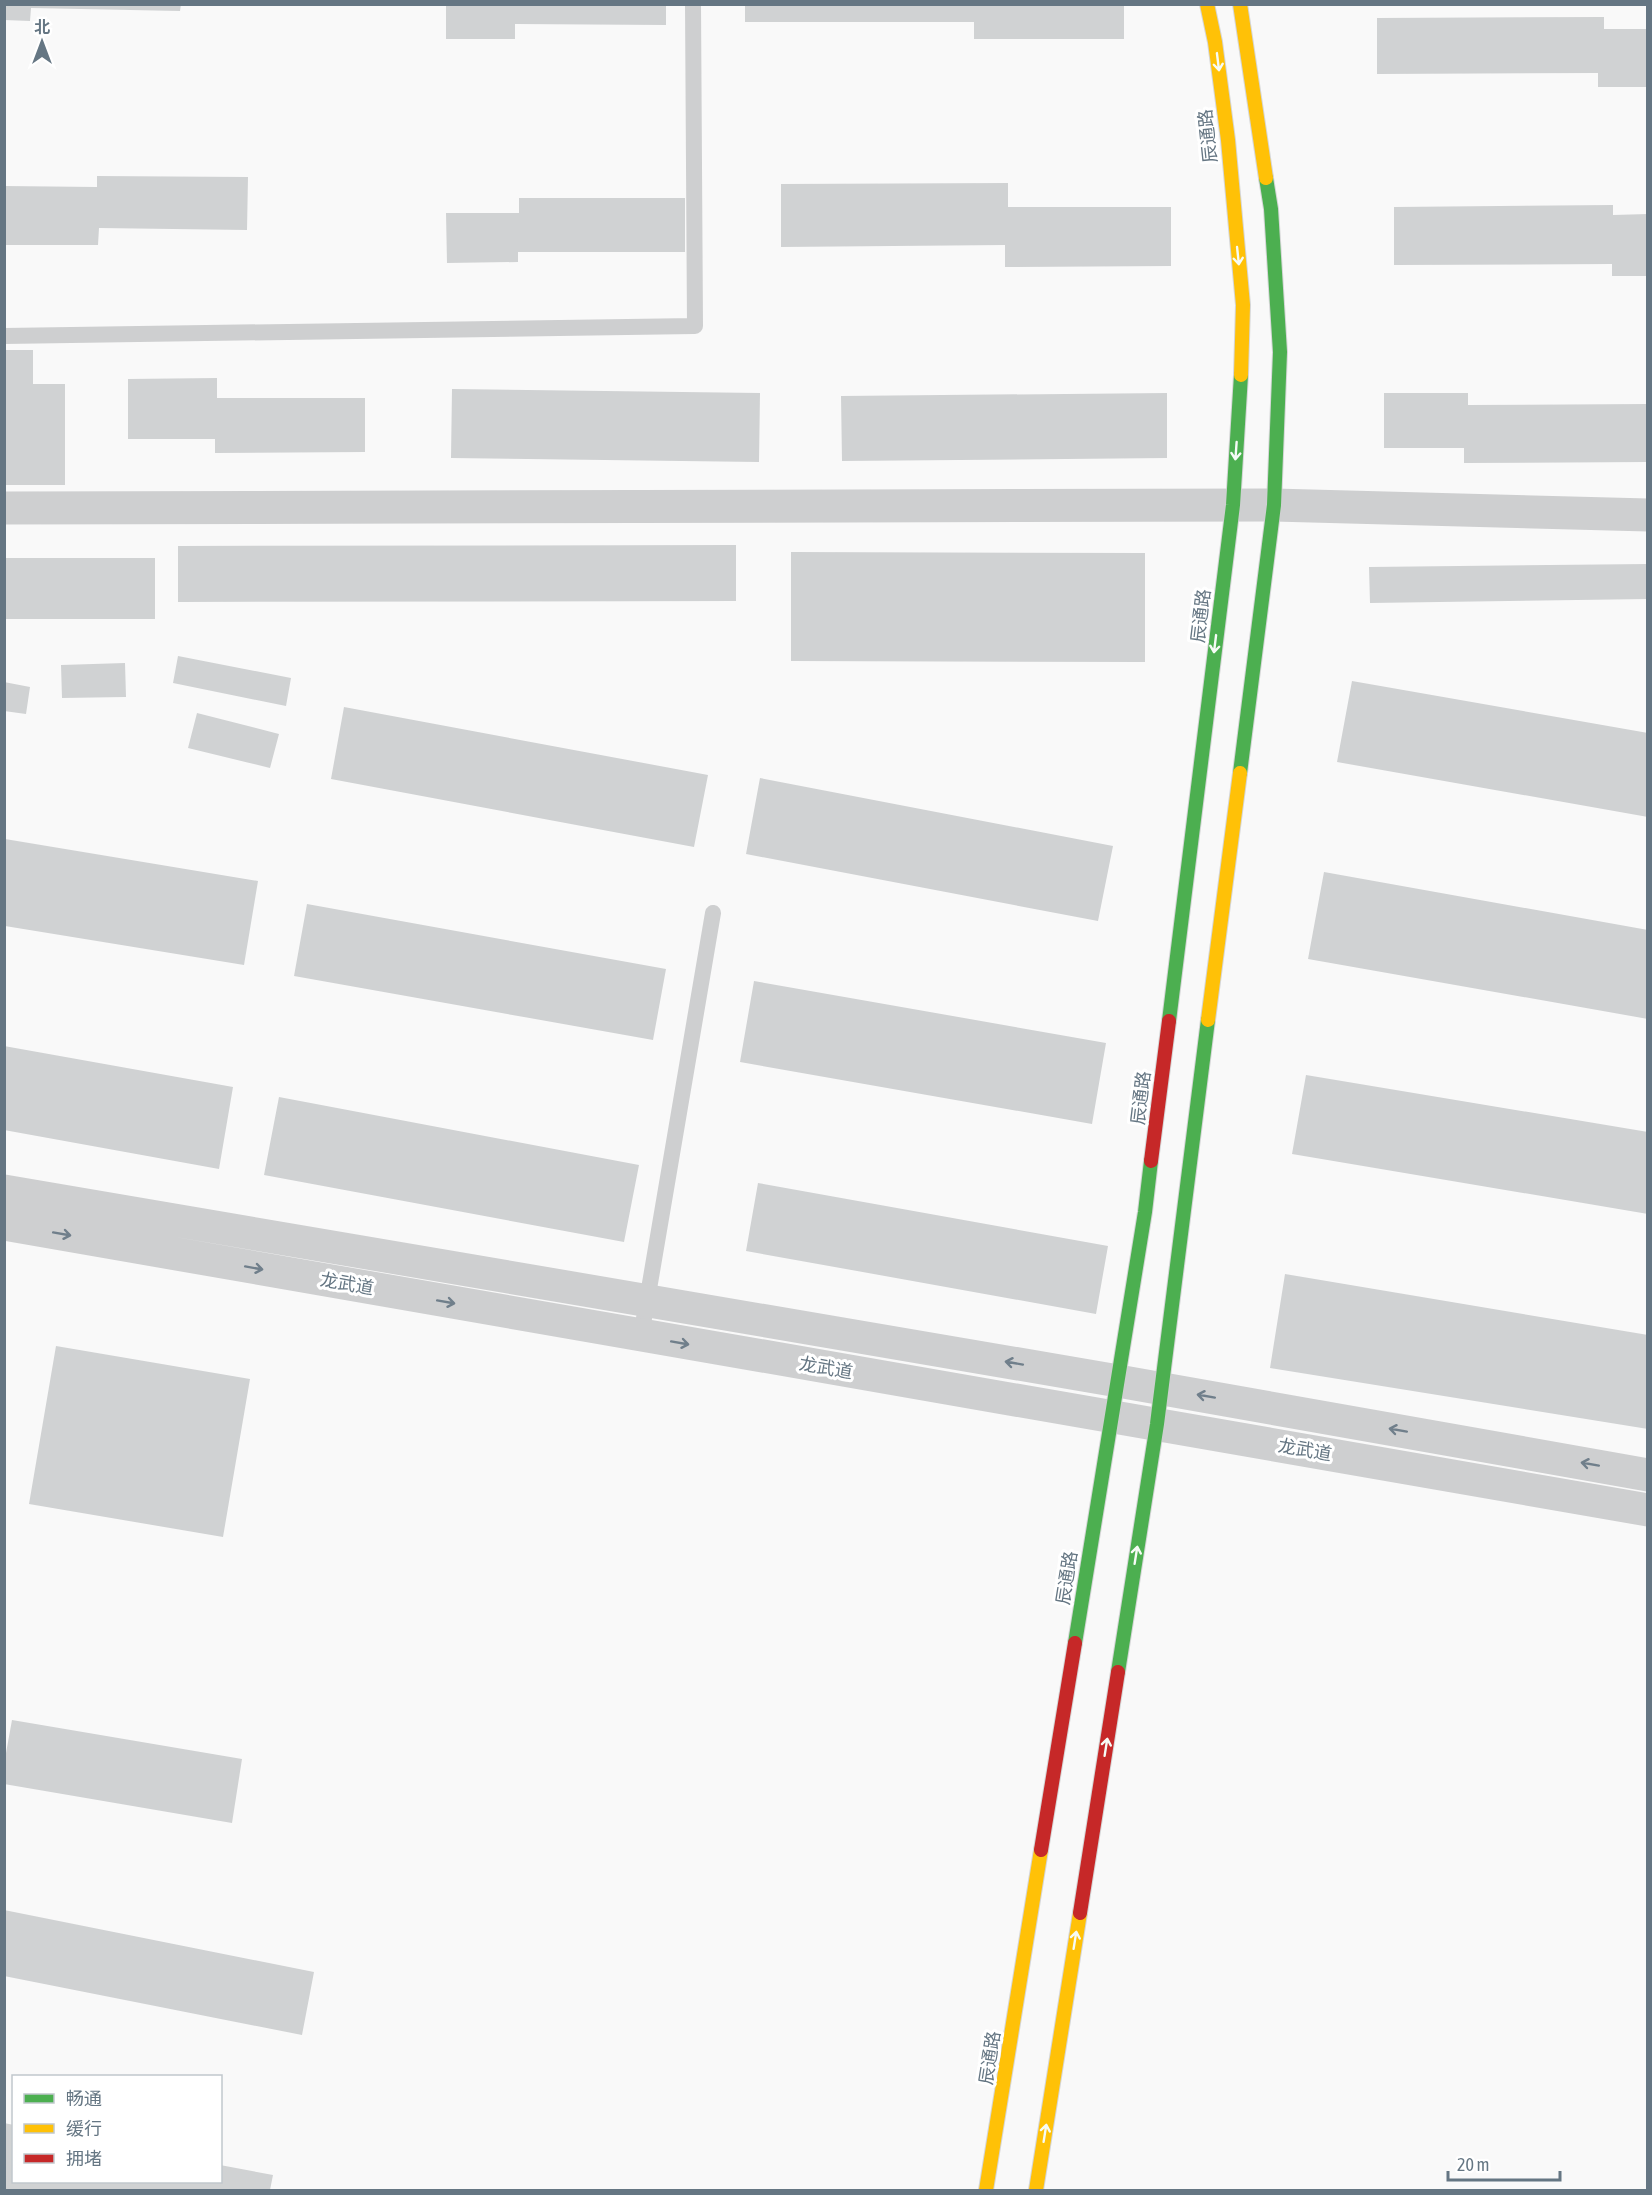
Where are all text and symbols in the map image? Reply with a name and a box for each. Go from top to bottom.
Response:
north arrow [12,12,72,72]
text: 北 [34,18,50,36]
one-way arrow [1213,52,1224,71]
street label: 辰通路 [1194,108,1221,164]
one-way arrow [1233,245,1244,265]
one-way arrow [1230,440,1241,460]
street label: 辰通路 [1187,588,1214,644]
one-way arrow [1210,634,1221,654]
street label: 辰通路 [1127,1070,1154,1126]
one-way arrow [52,1229,71,1240]
one-way arrow [244,1263,263,1274]
street label: 龙武道 [319,1268,375,1299]
one-way arrow [436,1297,456,1308]
one-way arrow [669,1338,689,1349]
street label: 龙武道 [798,1352,854,1383]
one-way arrow [1004,1357,1024,1368]
one-way arrow [1197,1390,1216,1401]
one-way arrow [1389,1424,1408,1435]
street label: 龙武道 [1277,1434,1333,1465]
one-way arrow [1581,1458,1600,1469]
one-way arrow [1131,1545,1142,1565]
street label: 辰通路 [1052,1550,1081,1606]
one-way arrow [1100,1738,1111,1758]
one-way arrow [1070,1931,1081,1950]
street label: 辰通路 [975,2030,1004,2086]
legend [12,2075,222,2183]
text: 畅通 [66,2088,102,2109]
text: 缓行 [66,2118,102,2139]
one-way arrow [1040,2123,1051,2143]
scale bar [1448,2144,1560,2182]
text: 拥堵 [66,2148,102,2169]
text: 20 m [1457,2154,1489,2175]

